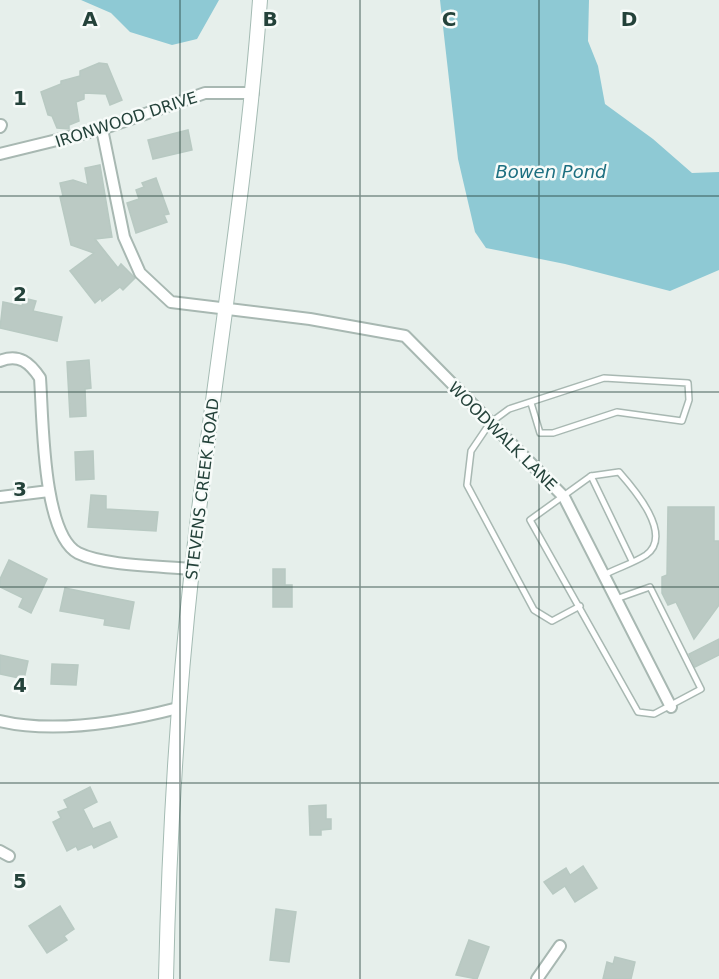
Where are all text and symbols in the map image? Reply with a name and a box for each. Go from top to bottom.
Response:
text: A [82,7,98,31]
text: B [262,7,278,31]
text: C [442,7,456,31]
text: D [621,7,637,31]
text: 1 [13,86,27,110]
street label: IRONWOOD DRIVE [53,88,199,151]
water label: Bowen Pond [496,161,607,182]
text: 2 [13,282,27,306]
street label: WOODWALK LANE [444,378,561,495]
street label: STEVENS CREEK ROAD [182,397,223,581]
text: 3 [13,477,27,501]
text: 4 [13,673,27,697]
text: 5 [13,869,27,893]

